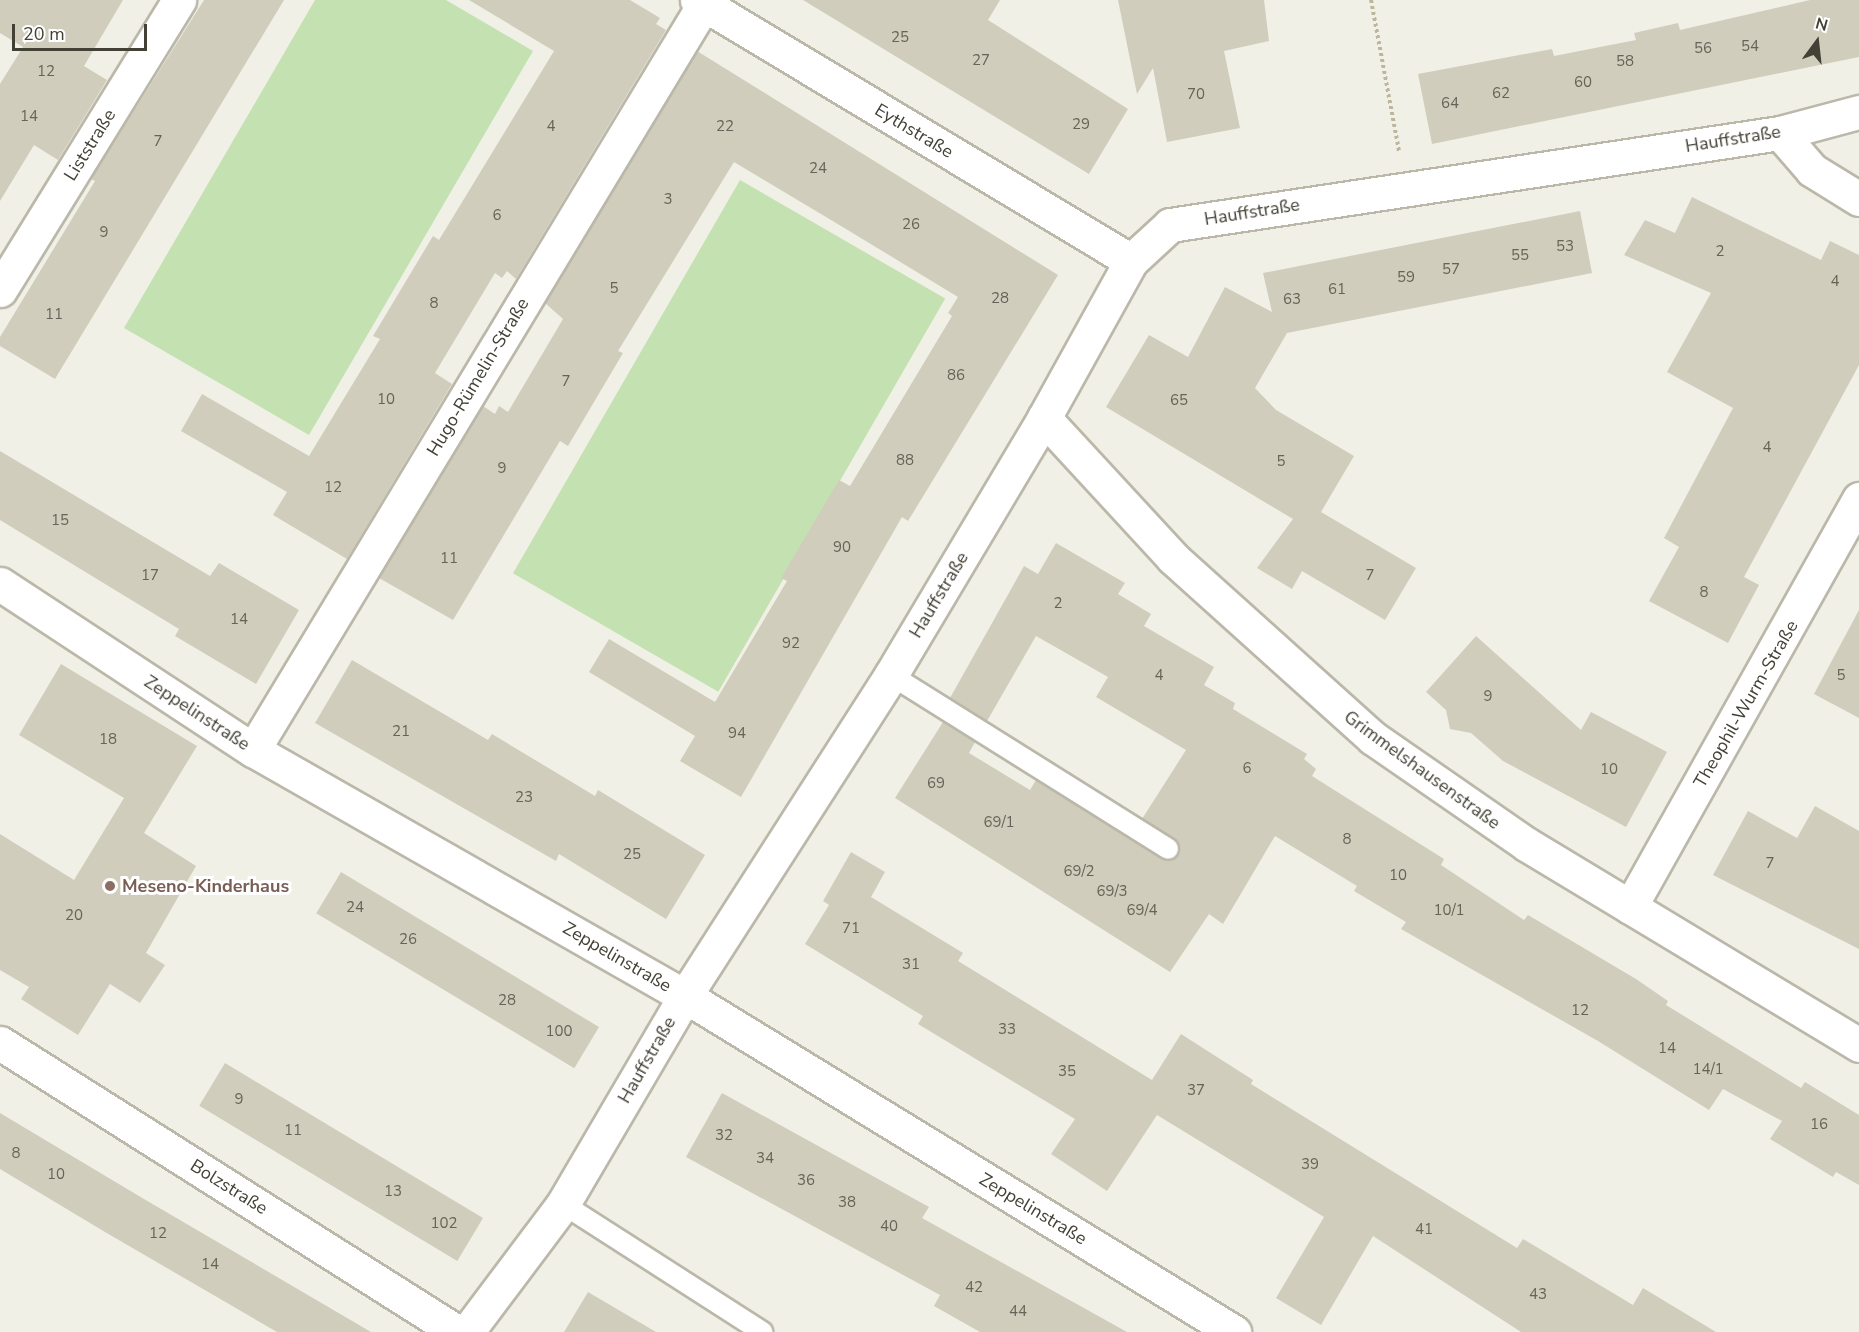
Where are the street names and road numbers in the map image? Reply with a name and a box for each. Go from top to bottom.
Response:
street label: Eythstraße [871,99,957,163]
street label: Liststraße [60,105,120,185]
street label: Hauffstraße [1684,121,1782,157]
street label: Hauffstraße [1203,194,1301,230]
street label: Hugo-Rümelin-Straße [422,294,534,460]
street label: Hauffstraße [905,548,973,642]
street label: Theophil-Wurm-Straße [1689,617,1803,791]
street label: Zeppelinstraße [140,671,254,755]
street label: Grimmelshausenstraße [1340,706,1504,834]
street label: Zeppelinstraße [559,917,675,997]
street label: Hauffstraße [614,1013,680,1107]
street label: Bolzstraße [186,1155,272,1219]
street label: Zeppelinstraße [975,1168,1091,1250]

